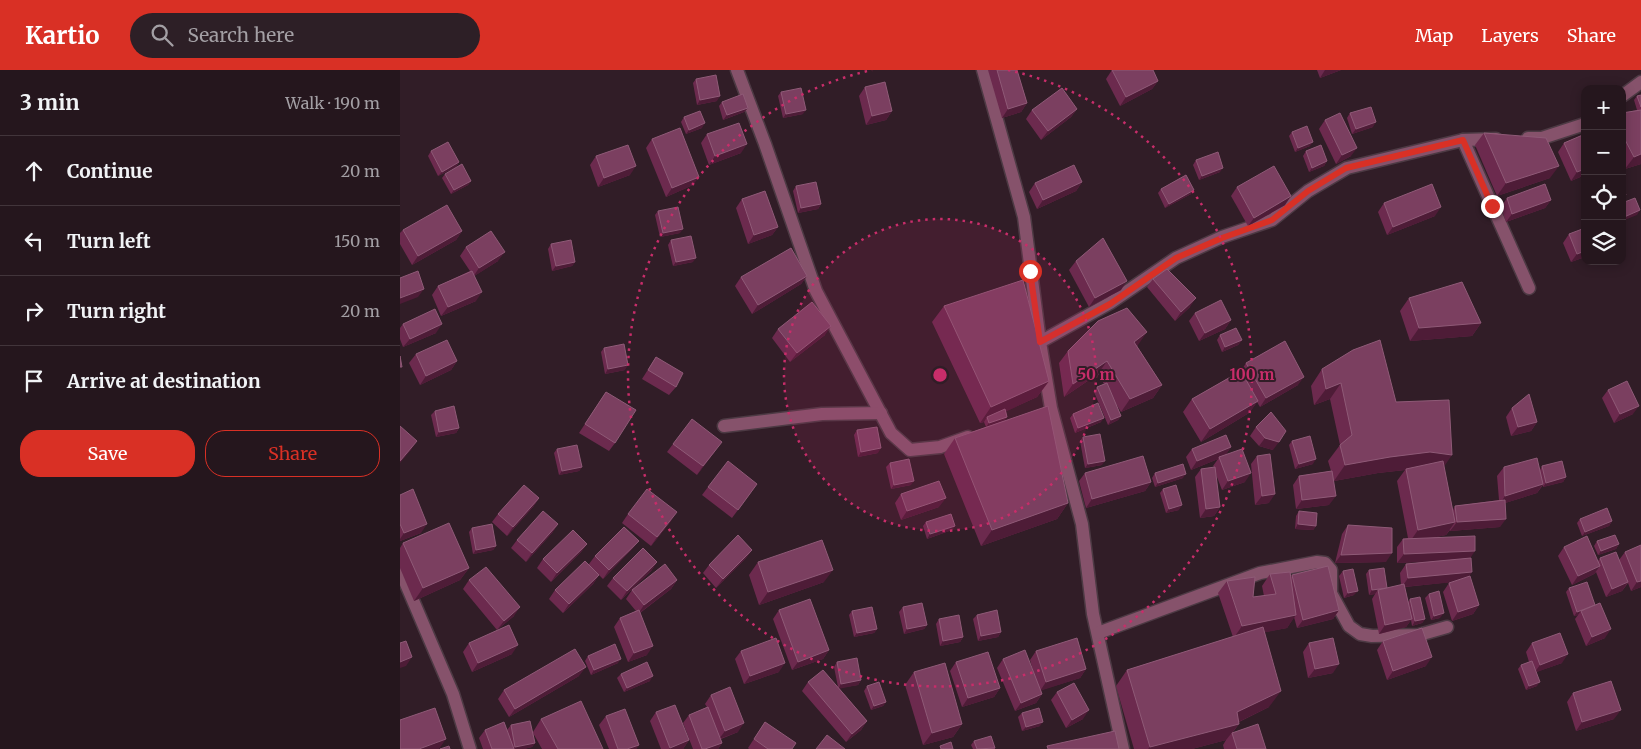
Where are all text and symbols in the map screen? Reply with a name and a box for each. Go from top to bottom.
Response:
search box [130,13,480,58]
text: Kartio [25,20,100,51]
icon: search [148,21,176,49]
text: Search here [188,23,294,47]
text: Map [1415,24,1453,47]
text: Layers [1481,24,1539,47]
text: Share [1567,24,1616,47]
map controls [1581,85,1626,265]
button: + [1581,85,1626,130]
text: 3 min [20,89,79,116]
text: Walk · 190 m [285,93,380,113]
button: − [1581,130,1626,175]
icon: ahead [20,157,48,185]
text: Continue [67,159,153,183]
text: 20 m [341,161,380,181]
button: locate [1581,175,1626,220]
route end [1481,195,1504,218]
button: layers [1581,220,1626,265]
icon: left [20,227,48,255]
text: Turn left [67,229,151,253]
text: 150 m [334,231,380,251]
route start [1019,260,1042,283]
icon: right [20,297,48,325]
text: Turn right [67,299,166,323]
text: 20 m [341,301,380,321]
text: 50 m [1077,365,1115,384]
text: 100 m [1230,365,1274,384]
centre of rings [931,366,949,384]
icon: arrive [20,367,48,395]
text: Arrive at destination [67,369,261,393]
button: Save [20,430,195,477]
button: Share [205,430,380,477]

